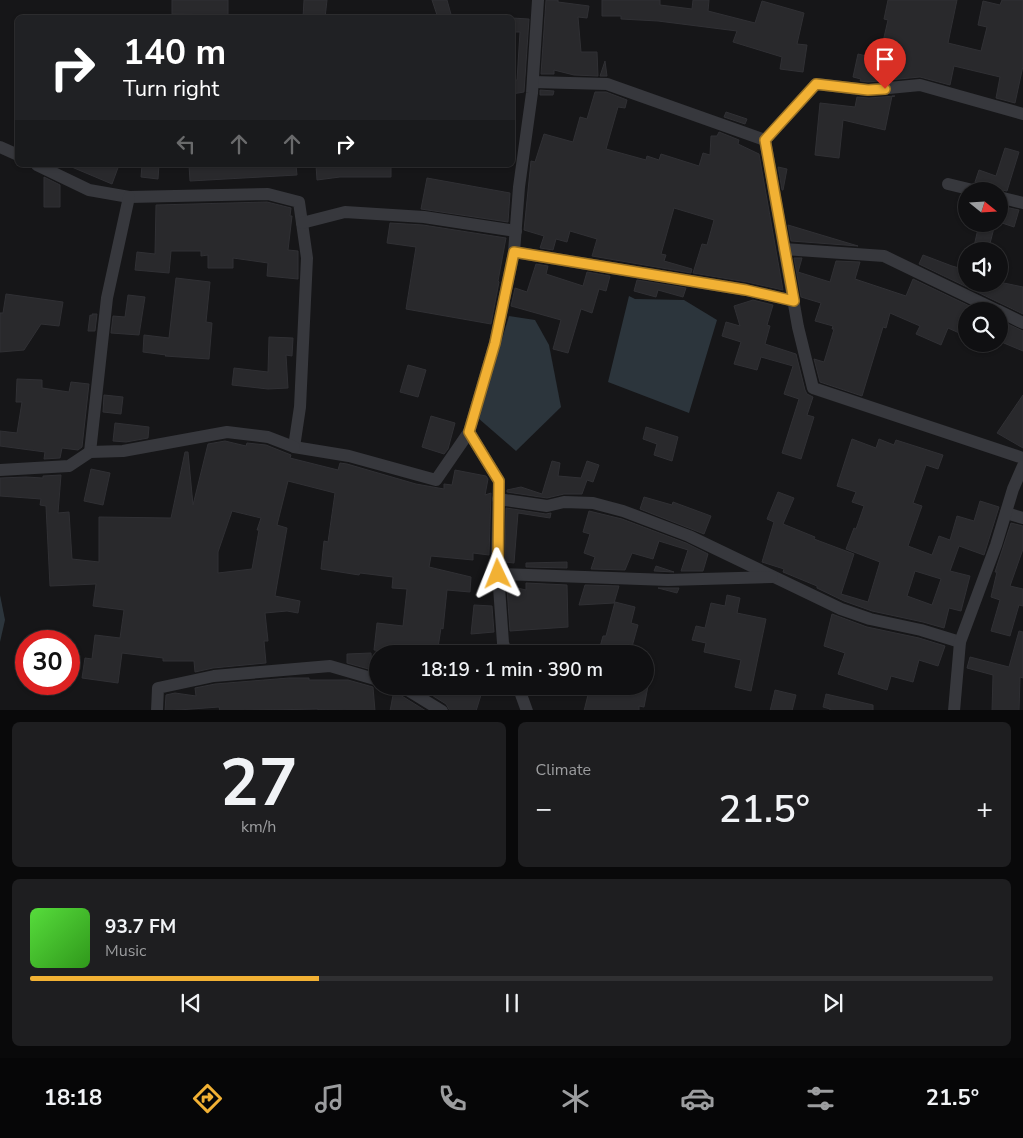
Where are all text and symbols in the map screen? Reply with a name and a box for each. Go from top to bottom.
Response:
text: 140 m [123,29,226,76]
icon: right [40,35,105,100]
pin [864,38,906,89]
icon: arrive [871,45,899,73]
text: Turn right [123,74,219,104]
icon: left [172,130,200,158]
icon: ahead [225,130,253,158]
icon: ahead [278,130,306,158]
icon: right [331,130,359,158]
north arrow [958,182,1008,232]
map controls [958,182,1008,352]
button: sound [958,242,1008,292]
button: search [958,302,1008,352]
position arrow [471,547,523,599]
speed limit sign: 30 [15,630,80,695]
text: 18:19 · 1 min · 390 m [420,657,603,683]
text: 27 [220,739,298,828]
text: Climate [536,759,591,781]
text: 21.5° [718,784,810,835]
text: − [536,790,552,828]
text: + [976,790,993,828]
text: km/h [241,816,276,838]
text: 93.7 FM [105,914,176,940]
text: Music [105,940,146,962]
icon: previous [177,989,205,1017]
icon: pause [498,989,526,1017]
icon: next [819,989,847,1017]
icon: directions [190,1081,225,1116]
icon: music [312,1081,347,1116]
icon: phone [435,1081,470,1116]
icon: climate [558,1081,593,1116]
icon: car [680,1081,715,1116]
icon: filters [803,1081,838,1116]
text: 18:18 [44,1083,102,1113]
text: 21.5° [926,1083,979,1113]

